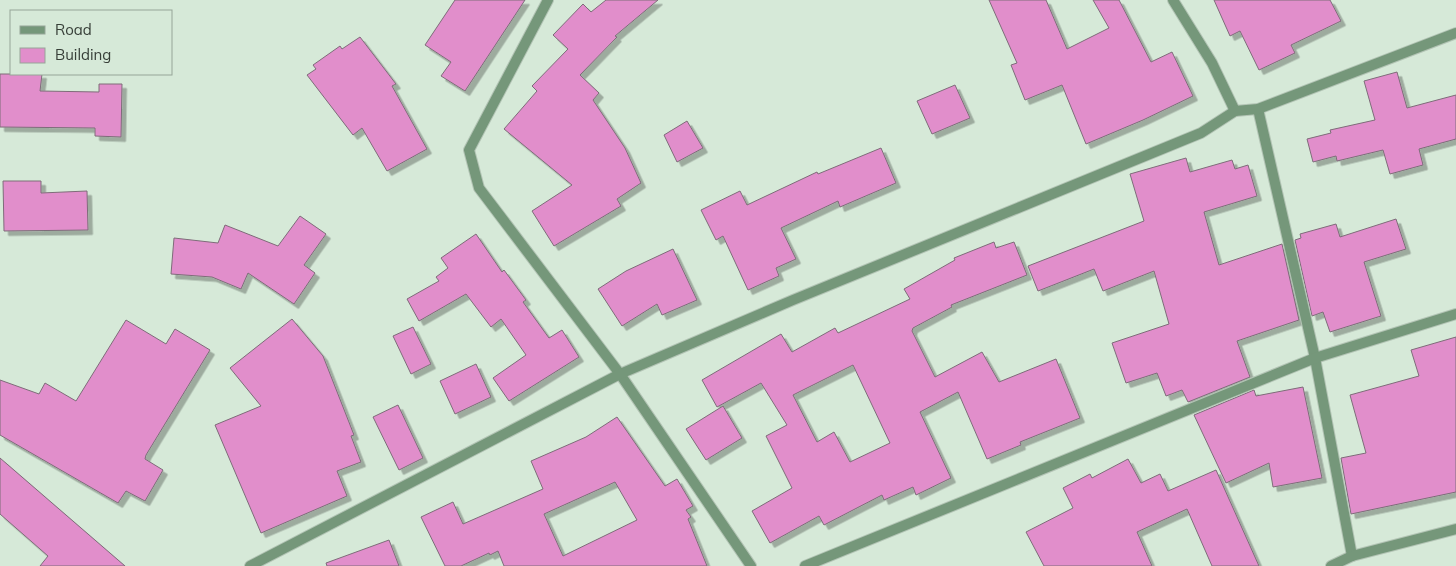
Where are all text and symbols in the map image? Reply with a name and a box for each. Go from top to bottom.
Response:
legend [10,10,172,75]
text: Road [55,20,92,39]
text: Building [55,45,111,64]

